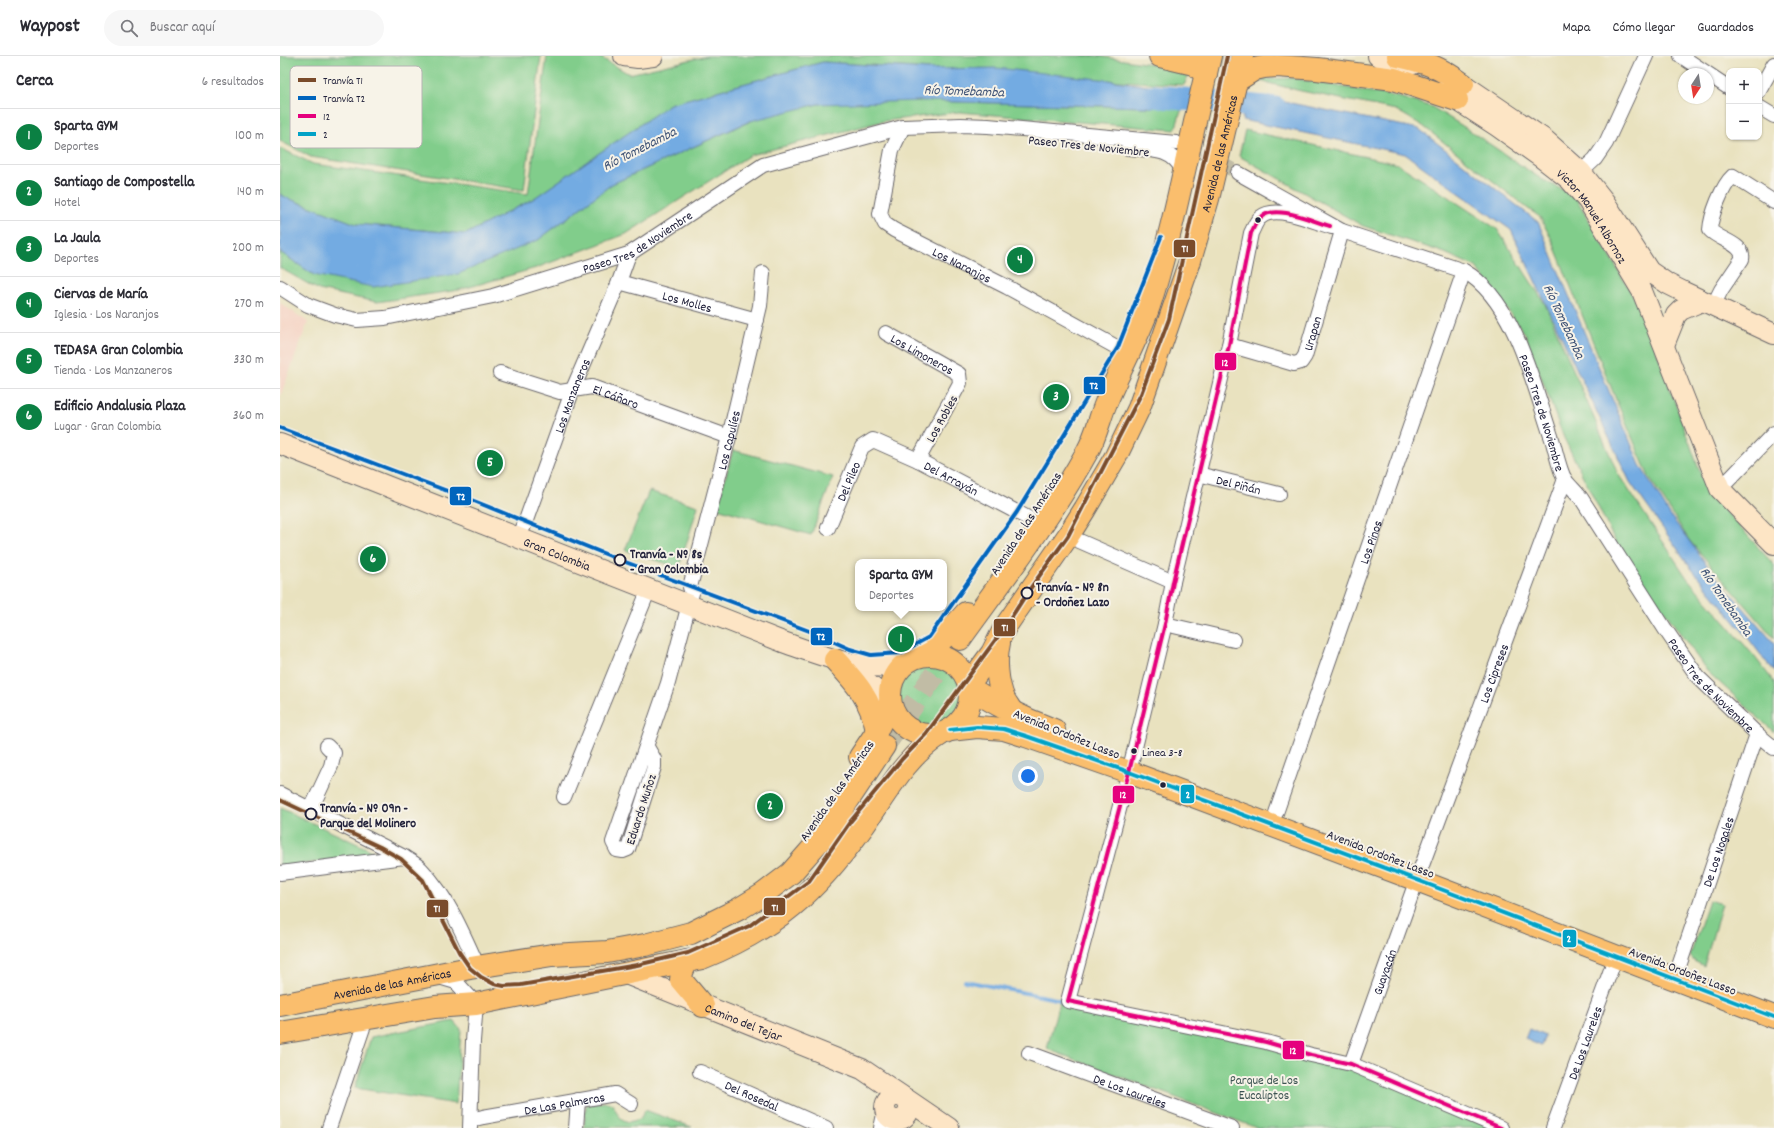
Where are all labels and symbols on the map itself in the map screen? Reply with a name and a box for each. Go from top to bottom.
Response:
legend [290,66,422,148]
north arrow [1678,68,1714,104]
text: Tranvía T1 [323,74,363,90]
water label: Río Tomebamba [924,81,1006,103]
text: Tranvía T2 [323,92,365,108]
street label: Avenida de las Américas [1198,93,1244,215]
text: 12 [323,110,330,126]
water label: Río Tomebamba [600,122,681,177]
text: 2 [323,128,328,144]
street label: Paseo Tres de Noviembre [1027,132,1151,163]
street label: Victor Manuel Albornoz [1551,166,1630,268]
street label: Paseo Tres de Noviembre [581,207,697,280]
unlabelled marker [1253,215,1263,225]
line badge: T1 [1173,239,1196,258]
text: T1 [1182,242,1188,258]
street label: Los Naranjos [928,244,994,289]
pin: 4 [1007,245,1033,275]
water label: Río Tomebamba [1537,281,1590,364]
street label: Los Molles [660,287,714,319]
street label: Urapan [1300,314,1328,354]
street label: Los Limoneros [886,330,957,381]
line badge: 12 [1214,352,1237,371]
street label: Paseo Tres de Noviembre [1512,352,1568,475]
street label: Los Manzaneros [551,356,597,436]
text: 12 [1221,356,1229,372]
line badge: T2 [1083,376,1106,395]
text: T2 [1089,379,1099,395]
street label: El Cáñaro [590,381,641,415]
pin: 3 [1043,382,1069,412]
street label: Los Robles [922,392,964,446]
street label: Los Capulíes [714,409,747,472]
pin: 5 [477,448,503,478]
street label: Del Arrayán [920,458,981,502]
street label: Del Pileo [833,459,867,505]
street label: Avenida de las Américas [986,469,1068,580]
street label: Del Piñán [1214,472,1262,501]
line badge: T2 [449,486,472,506]
text: T2 [456,490,466,506]
street label: Los Pinos [1356,518,1389,567]
street label: Gran Colombia [520,534,594,578]
pin: 6 [360,544,386,574]
place label: Tranvía - Nº 8s - Gran Colombia [630,546,709,580]
marker: Tranvía - Nº 8s - Gran Colombia [613,553,627,567]
water label: Río Tomebamba [1694,564,1757,642]
place label: Tranvía - Nº 8n - Ordoñez Lazo [1036,579,1110,613]
marker: Tranvía - Nº 8n - Ordoñez Lazo [1020,586,1034,600]
line badge: T1 [993,618,1016,637]
text: T1 [1002,621,1008,637]
pin: 1 [888,624,914,654]
line badge: T2 [810,627,833,646]
text: T2 [816,630,826,646]
street label: Paseo Tres de Noviembre [1662,635,1758,739]
street label: Los Cipreses [1476,642,1515,706]
street label: Avenida Ordoñez Lasso [1010,705,1123,766]
street label: Avenida de las Américas [796,737,880,846]
place label: Linea 3-8 [1142,745,1183,762]
marker: Linea 3-8 [1129,746,1139,756]
your location [1018,766,1038,786]
street label: Eduardo Muñoz [622,772,663,848]
unlabelled marker [1158,780,1168,790]
line badge: 2 [1180,784,1195,804]
line badge: 12 [1112,785,1135,804]
text: 12 [1119,788,1127,804]
text: 2 [1186,788,1191,804]
pin: 2 [757,791,783,821]
place label: Tranvía - Nº 09n - Parque del Molinero [320,800,416,834]
marker: Tranvía - Nº 09n - Parque del Molinero [304,807,318,821]
street label: De Los Nogales [1699,814,1741,890]
street label: Avenida Ordoñez Lasso [1324,826,1437,885]
line badge: T1 [763,897,786,916]
line badge: T1 [426,899,449,918]
text: T1 [772,901,778,917]
text: T1 [434,902,440,918]
line badge: 2 [1562,929,1577,948]
text: 2 [1567,932,1572,948]
street label: Avenida Ordoñez Lasso [1626,943,1739,1002]
street label: Guayacán [1369,947,1403,998]
street label: Avenida de las Américas [332,965,453,1006]
street label: Camino del Tejar [701,1000,785,1048]
street label: De Los Laureles [1564,1004,1609,1083]
line badge: 12 [1282,1040,1305,1060]
text: 12 [1289,1044,1297,1060]
street label: De Los Laureles [1090,1071,1169,1115]
park label: Parque de Los Eucaliptos [1230,1072,1298,1106]
street label: Del Rosedal [721,1077,781,1118]
street label: De Las Palmeras [523,1089,607,1122]

